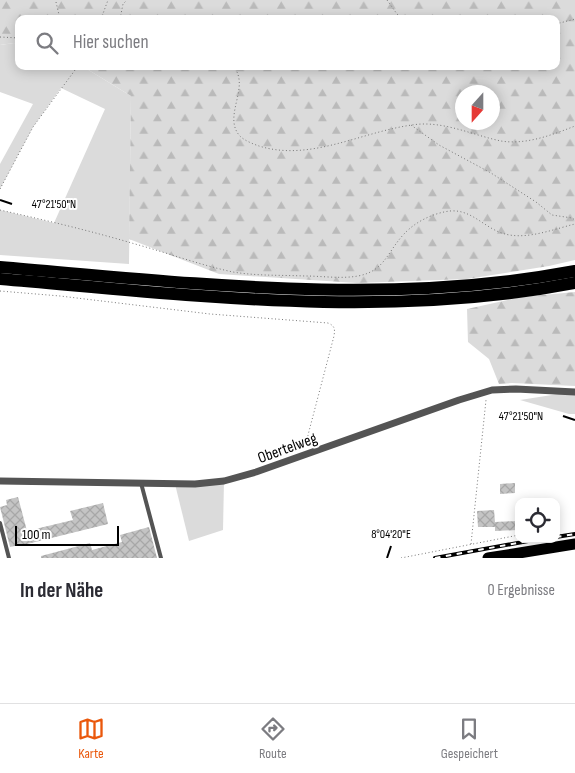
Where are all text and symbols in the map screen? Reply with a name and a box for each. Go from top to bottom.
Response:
search box [15,15,560,70]
icon: search [33,29,61,57]
text: Hier suchen [73,31,149,54]
north arrow [455,85,500,130]
text: 47°21'50"N [32,197,76,212]
text: 47°21'50"N [499,409,543,424]
street label: Obertelweg [255,429,320,468]
map controls [515,498,560,543]
button: locate [515,498,560,543]
scale bar [15,523,119,546]
text: 100 m [22,526,51,543]
text: 8°04'20"E [371,527,411,542]
text: In der Nähe [20,578,103,603]
text: 0 Ergebnisse [488,581,555,600]
tab: Karte [77,715,105,762]
tab: Route [259,715,287,762]
tab: Gespeichert [441,715,498,762]

